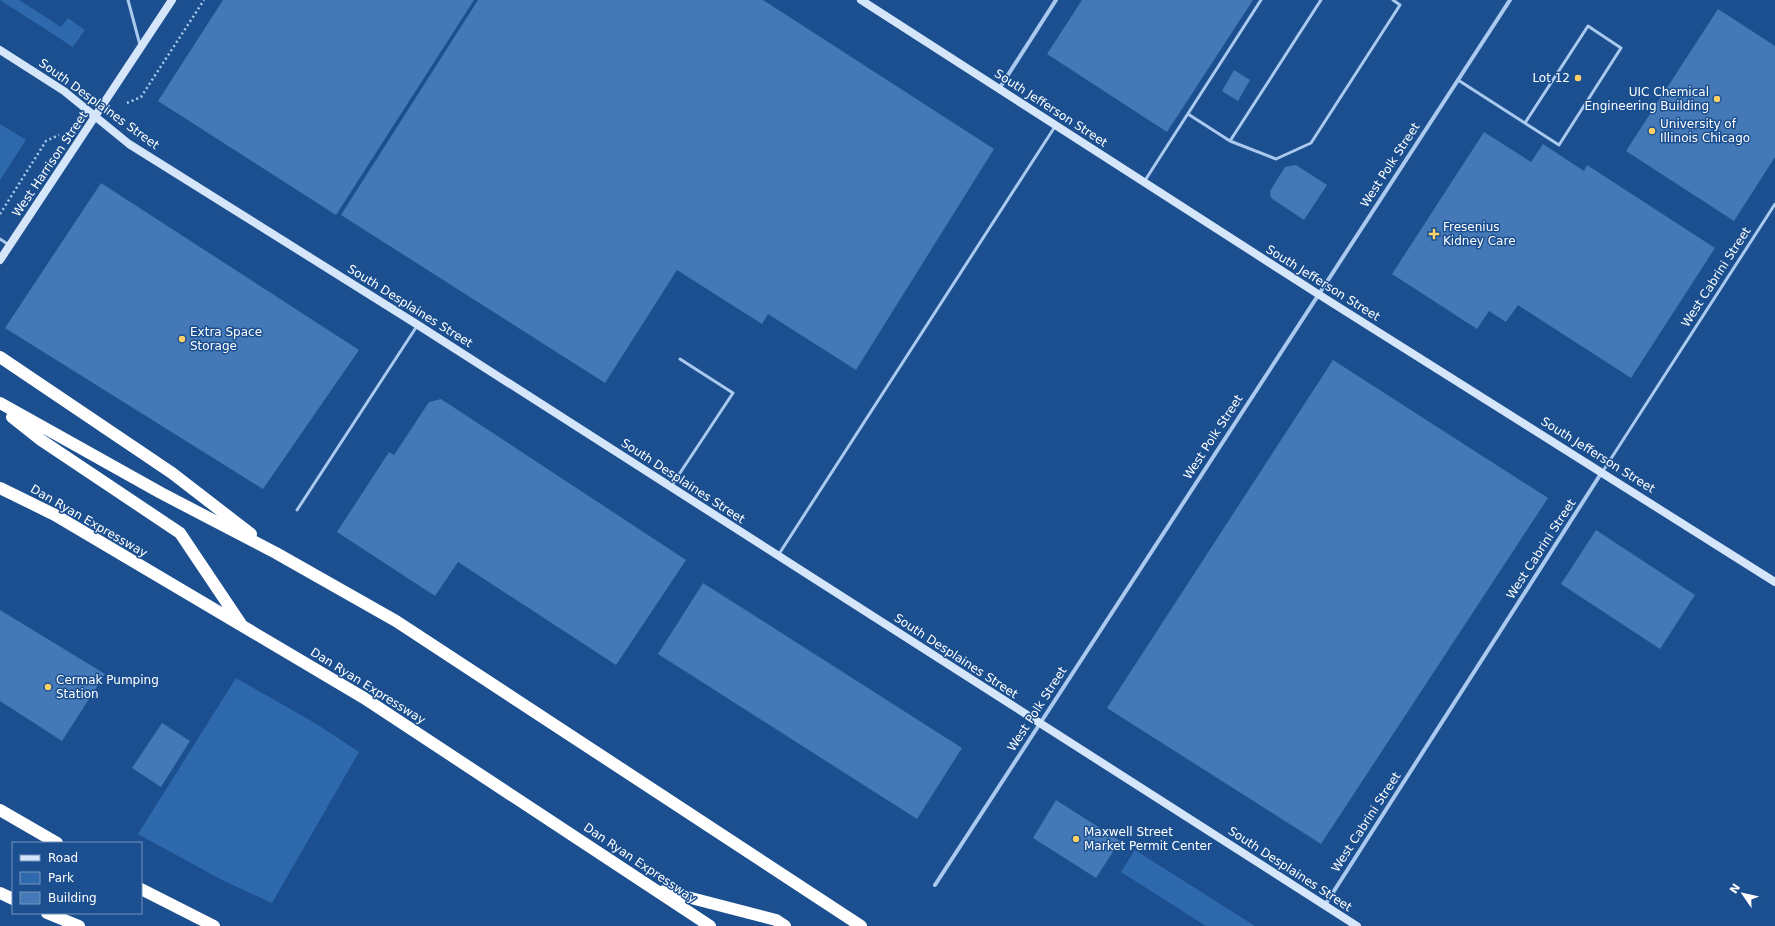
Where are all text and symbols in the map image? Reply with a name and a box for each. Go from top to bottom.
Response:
street label: South Desplaines Street [36,56,162,152]
street label: South Jefferson Street [992,66,1110,150]
place label: Lot 12 [1532,71,1570,85]
marker: Lot 12 [1573,73,1583,83]
place label: UIC Chemical Engineering Building [1585,85,1709,113]
marker: UIC Chemical Engineering Building [1712,94,1722,104]
street label: West Harrison Street [9,108,91,219]
place label: University of Illinois Chicago [1660,117,1750,145]
street label: West Polk Street [1357,120,1423,210]
marker: University of Illinois Chicago [1647,126,1657,136]
place label: Fresenius Kidney Care [1443,220,1516,248]
street label: West Cabrini Street [1678,224,1754,330]
marker: Fresenius Kidney Care [1428,228,1440,240]
street label: South Jefferson Street [1263,242,1383,324]
street label: South Desplaines Street [345,262,475,350]
place label: Extra Space Storage [190,325,262,353]
marker: Extra Space Storage [177,334,187,344]
street label: West Polk Street [1180,392,1246,482]
street label: South Jefferson Street [1538,414,1658,496]
street label: South Desplaines Street [618,436,748,526]
street label: Dan Ryan Expressway [28,482,150,560]
street label: West Cabrini Street [1503,496,1579,602]
street label: South Desplaines Street [891,611,1021,701]
street label: Dan Ryan Expressway [308,645,428,727]
street label: West Polk Street [1004,664,1070,754]
place label: Cermak Pumping Station [56,673,159,701]
marker: Cermak Pumping Station [43,682,53,692]
street label: West Cabrini Street [1328,769,1404,875]
street label: Dan Ryan Expressway [581,820,699,906]
street label: South Desplaines Street [1225,824,1355,914]
place label: Maxwell Street Market Permit Center [1084,825,1212,853]
marker: Maxwell Street Market Permit Center [1071,834,1081,844]
legend [12,842,142,914]
text: Road [48,851,78,865]
text: Park [48,871,74,885]
north arrow [1723,874,1763,914]
text: N [1727,881,1743,896]
text: Building [48,891,97,905]

